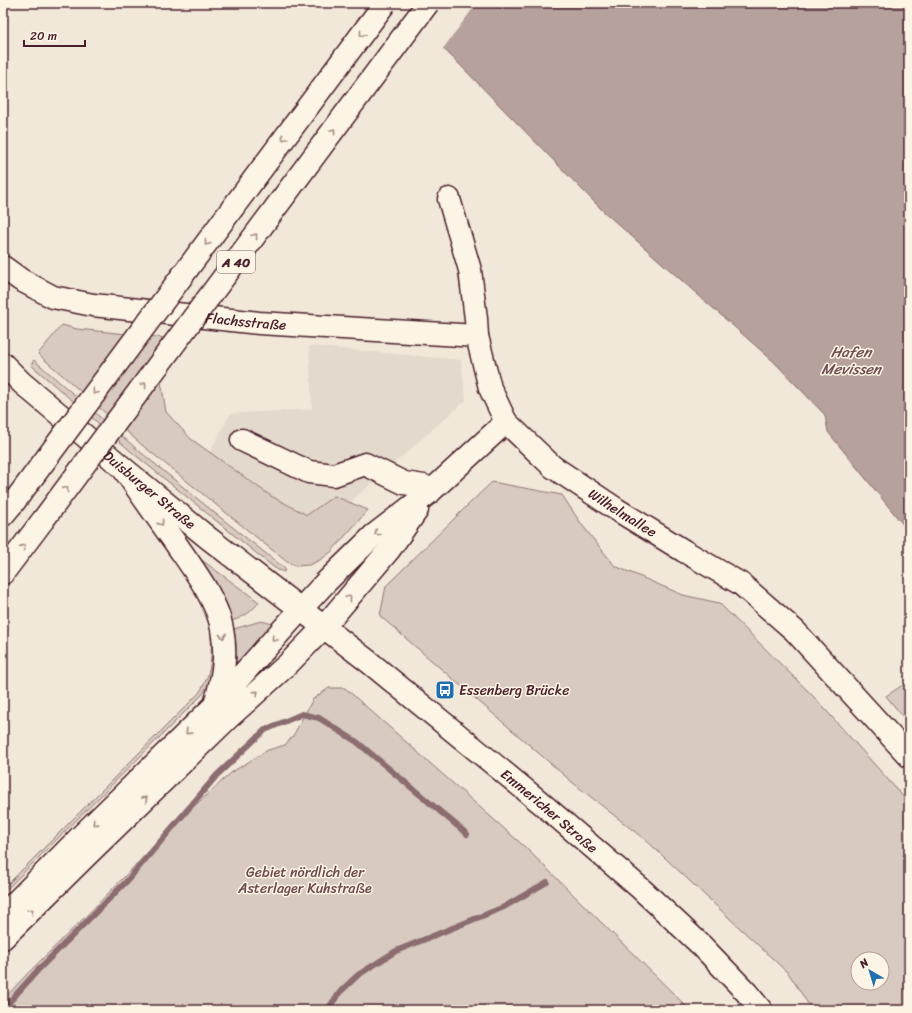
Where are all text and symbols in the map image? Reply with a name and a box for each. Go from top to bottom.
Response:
scale bar [24,22,85,48]
text: 20 m [30,25,57,47]
one-way arrow [360,30,367,37]
one-way arrow [328,129,335,136]
one-way arrow [282,134,289,141]
one-way arrow [250,233,257,240]
one-way arrow [204,238,211,245]
road number: A 40 [217,251,255,273]
street label: Flachsstraße [204,305,287,337]
water label: Hafen Mevissen [821,339,883,382]
one-way arrow [139,382,146,389]
one-way arrow [93,387,100,394]
street label: Duisburger Straße [97,444,202,536]
street label: Wilhelmallee [583,481,662,544]
one-way arrow [61,486,69,493]
one-way arrow [156,519,164,526]
one-way arrow [374,529,381,536]
one-way arrow [18,544,25,551]
one-way arrow [344,595,351,603]
one-way arrow [218,633,227,639]
one-way arrow [272,634,279,642]
place label: Essenberg Brücke [459,678,569,703]
bus stop icon: Essenberg Brücke [434,679,456,701]
one-way arrow [251,691,258,698]
one-way arrow [185,727,193,735]
street label: Emmericher Straße [495,762,604,859]
one-way arrow [140,796,148,804]
one-way arrow [92,818,100,826]
park label: Gebiet nördlich der Asterlager Kuhstraße [237,860,372,901]
one-way arrow [26,908,34,916]
north arrow [850,951,890,991]
text: N [855,953,873,974]

